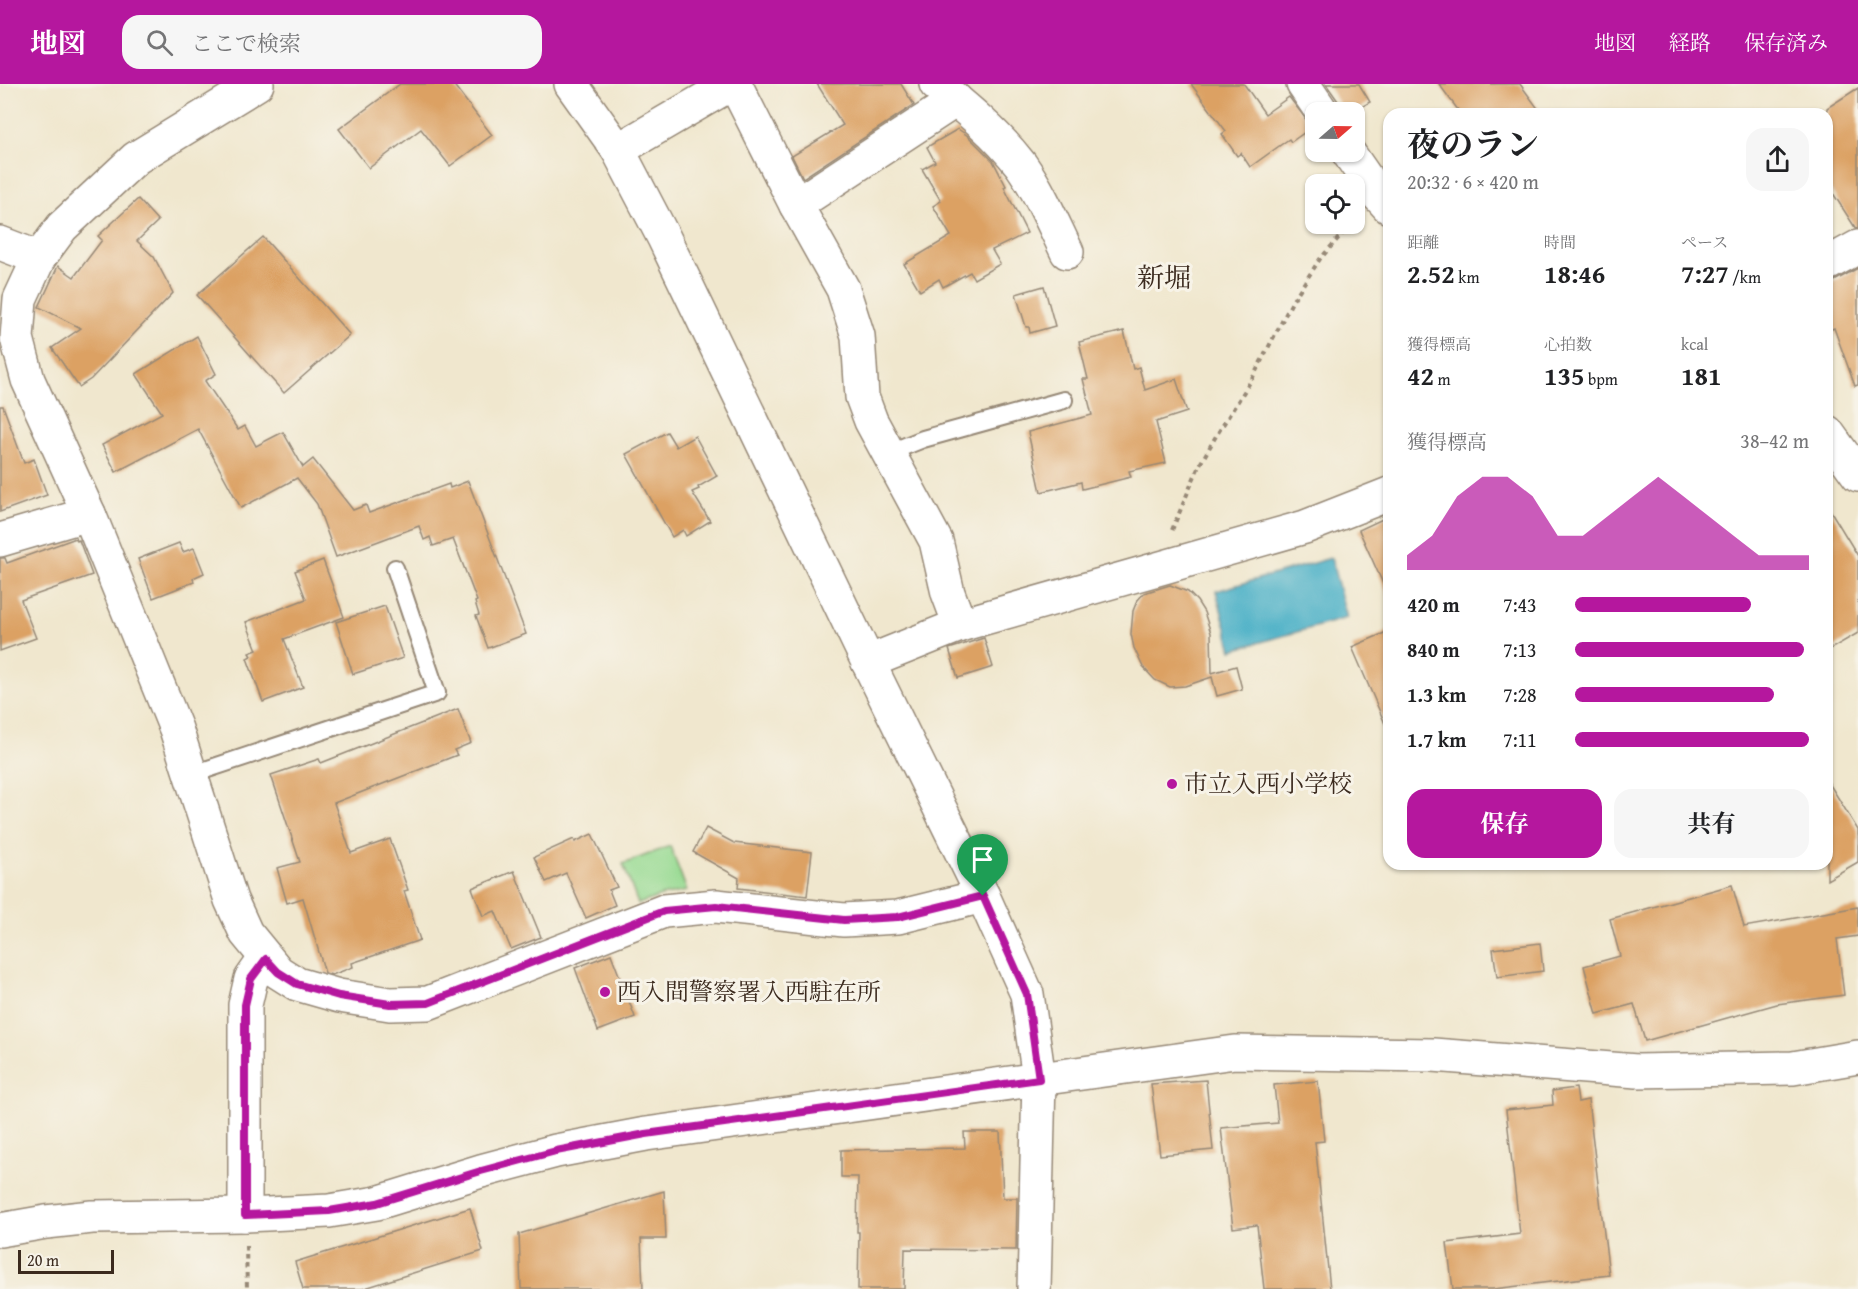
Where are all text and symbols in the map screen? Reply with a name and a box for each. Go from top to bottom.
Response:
search box [122,15,542,69]
text: 地図 [30,22,86,63]
icon: search [143,26,176,59]
text: ここで検索 [191,27,301,59]
text: 地図 [1594,27,1636,58]
text: 経路 [1669,27,1711,58]
text: 保存済み [1744,27,1828,58]
north arrow [1305,102,1365,162]
map controls [1305,102,1365,234]
text: 夜のラン [1407,120,1539,168]
button: share [1746,128,1809,191]
text: 20:32 · 6 × 420 m [1407,167,1539,196]
button: locate [1305,174,1365,234]
text: 距離 [1407,230,1439,254]
text: 時間 [1544,230,1576,254]
text: ペース [1681,230,1728,254]
text: 2.52 [1407,254,1455,293]
text: 18:46 [1544,254,1605,293]
text: 7:27 [1681,254,1729,293]
district label: 新堀 [1137,257,1191,297]
text: km [1455,265,1479,289]
text: /km [1729,265,1761,289]
text: 獲得標高 [1407,332,1471,356]
text: 心拍数 [1544,332,1592,356]
text: kcal [1681,332,1708,356]
text: 42 [1407,356,1434,395]
text: 135 [1544,356,1584,395]
text: 181 [1681,356,1721,395]
text: m [1434,367,1451,391]
text: bpm [1584,367,1618,391]
text: 38–42 m [1740,426,1809,455]
text: 獲得標高 [1407,427,1487,456]
text: 420 m [1407,590,1460,619]
text: 7:43 [1503,590,1537,619]
text: 840 m [1407,635,1460,664]
text: 7:13 [1503,635,1537,664]
text: 1.3 km [1407,680,1466,709]
text: 7:28 [1503,680,1537,709]
text: 1.7 km [1407,725,1466,754]
text: 7:11 [1503,725,1537,754]
place label: 市立入西小学校 [1184,766,1352,801]
marker: 市立入西小学校 [1165,777,1179,791]
button: 保存 [1407,789,1602,858]
button: 共有 [1614,789,1809,858]
pin [957,834,1008,896]
icon: arrive [966,843,999,876]
place label: 西入間警察署入西駐在所 [617,974,881,1009]
marker: 西入間警察署入西駐在所 [598,985,612,999]
scale bar [18,1247,114,1274]
text: 20 m [27,1248,59,1272]

